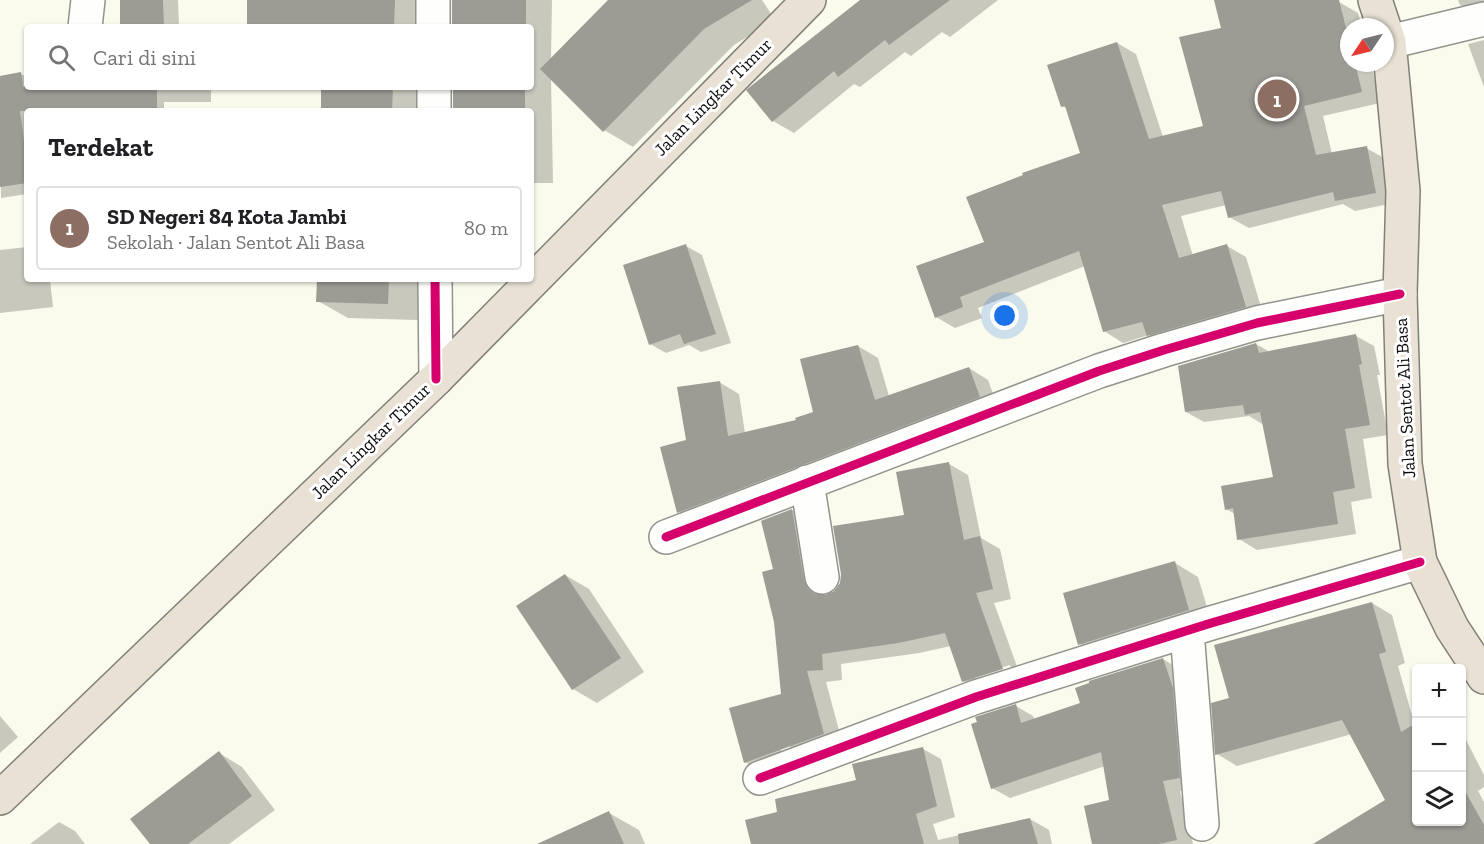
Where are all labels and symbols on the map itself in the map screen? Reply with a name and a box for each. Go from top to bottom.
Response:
north arrow [1340,18,1394,72]
street label: Jalan Lingkar Timur [649,33,777,161]
pin: 1 [1258,76,1296,122]
your location [990,301,1019,330]
street label: Jalan Sentot Ali Basa [1390,317,1420,479]
street label: Jalan Lingkar Timur [307,378,435,504]

